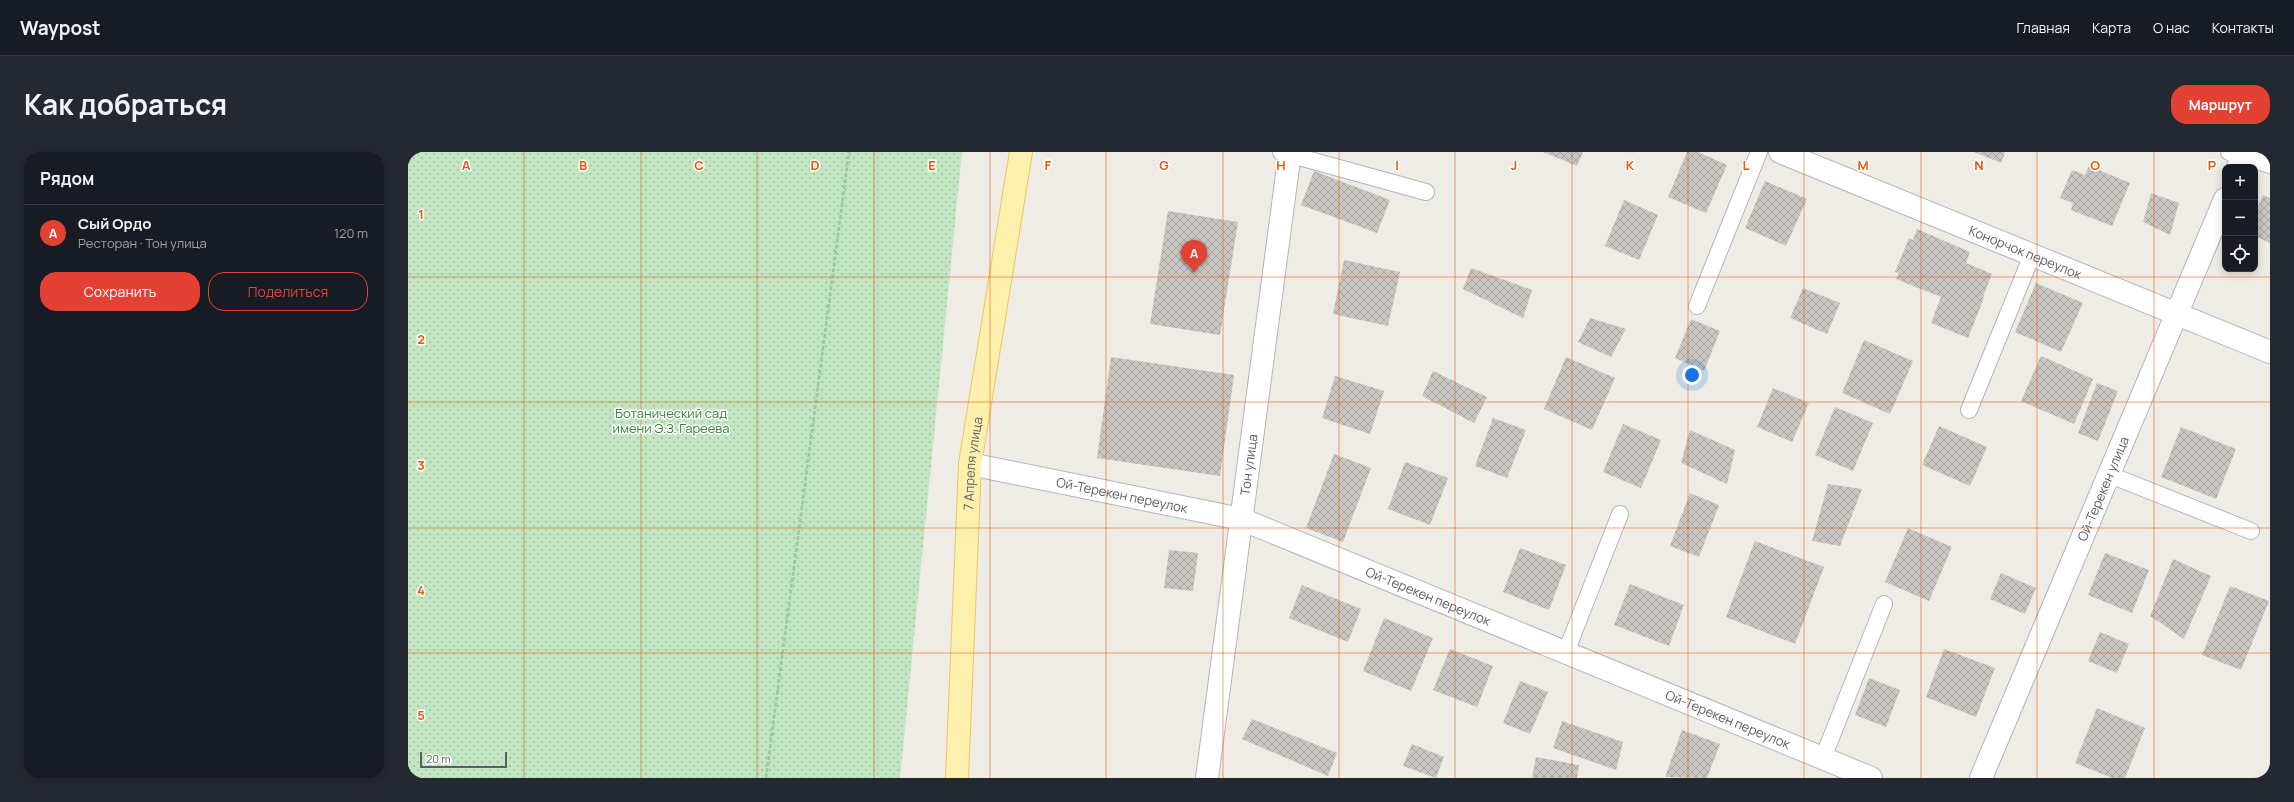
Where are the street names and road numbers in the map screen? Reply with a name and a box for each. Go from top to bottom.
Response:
street label: Конорчок переулок [1966,221,2085,283]
street label: 7 Апреля улица [959,415,987,511]
street label: Тон улица [1236,433,1261,496]
street label: Ой-Терекен улица [2073,434,2133,544]
street label: Ой-Терекен переулок [1055,473,1190,517]
street label: Ой-Терекен переулок [1363,562,1494,630]
street label: Ой-Терекен переулок [1663,685,1794,753]

